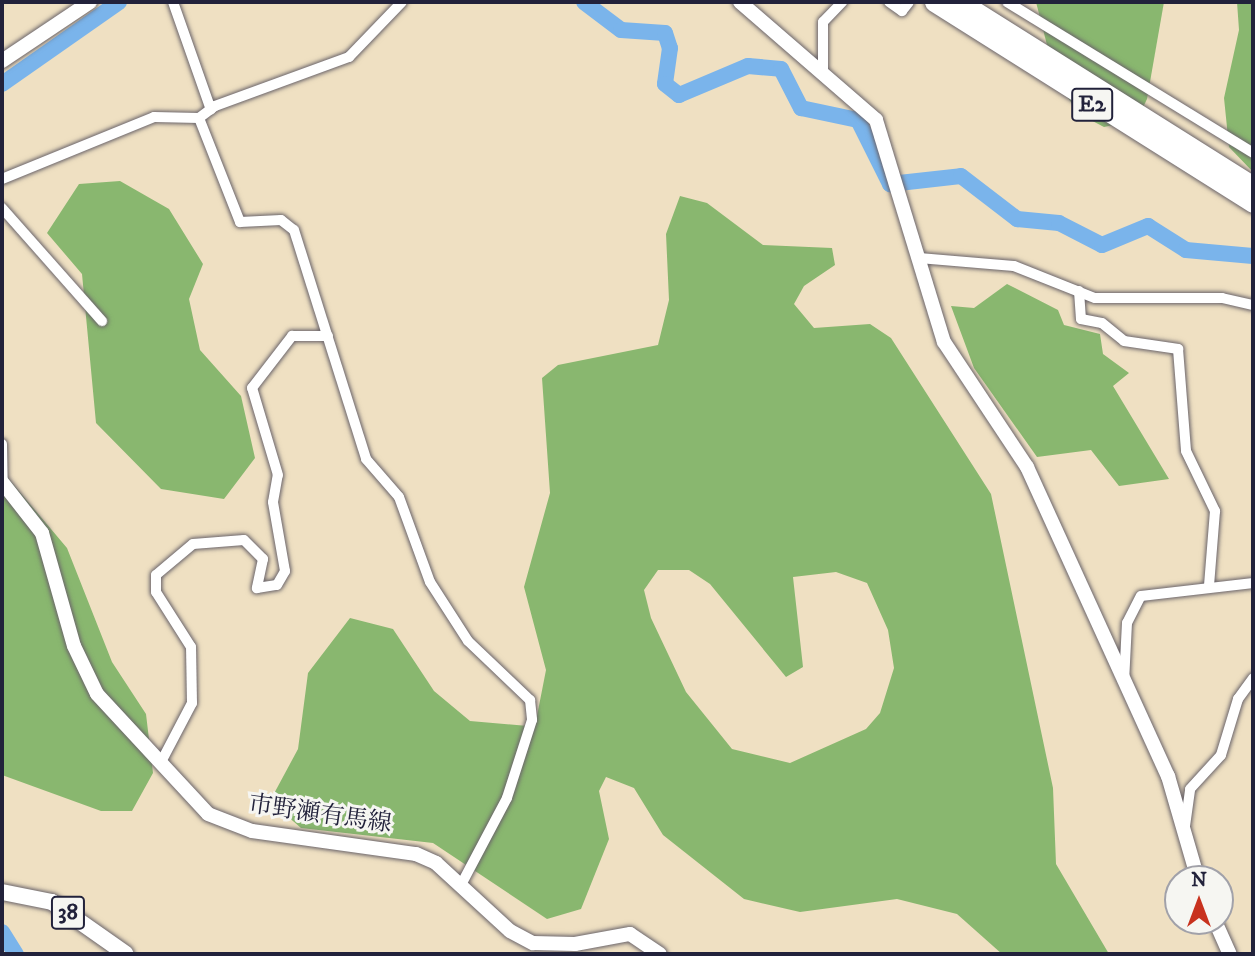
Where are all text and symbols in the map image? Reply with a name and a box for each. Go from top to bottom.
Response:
road number: E2 [1071,86,1113,124]
street label: 市野瀬有馬線 [247,791,393,839]
north arrow [1164,865,1234,935]
text: N [1191,869,1207,892]
road number: 38 [50,893,86,932]

